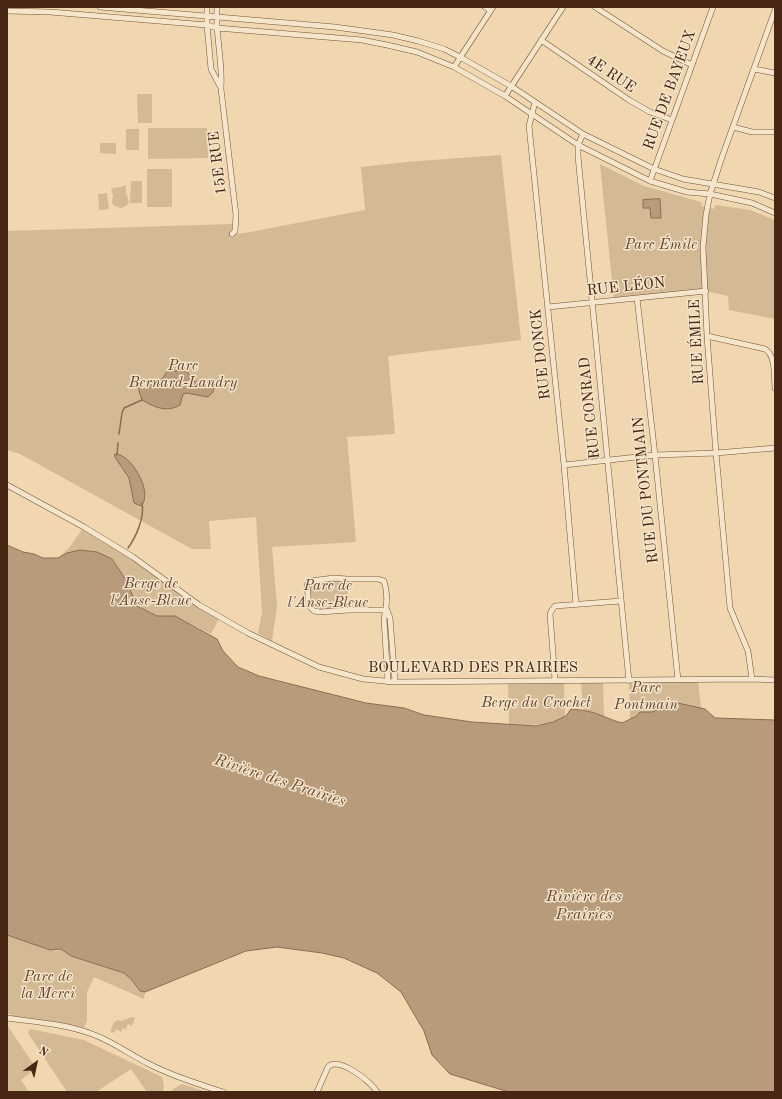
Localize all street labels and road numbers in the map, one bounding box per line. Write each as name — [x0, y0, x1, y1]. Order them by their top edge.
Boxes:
street label: RUE DE BAYEUX — [640, 28, 700, 152]
street label: 4E RUE — [583, 51, 639, 97]
street label: 15E RUE — [205, 130, 231, 196]
street label: RUE LÉON — [586, 274, 666, 300]
street label: RUE ÉMILE — [686, 299, 708, 385]
street label: RUE DONCK — [527, 308, 555, 400]
street label: RUE CONRAD — [576, 356, 604, 460]
street label: RUE DU PONTMAIN — [629, 416, 663, 564]
street label: BOULEVARD DES PRAIRIES — [368, 659, 578, 677]

